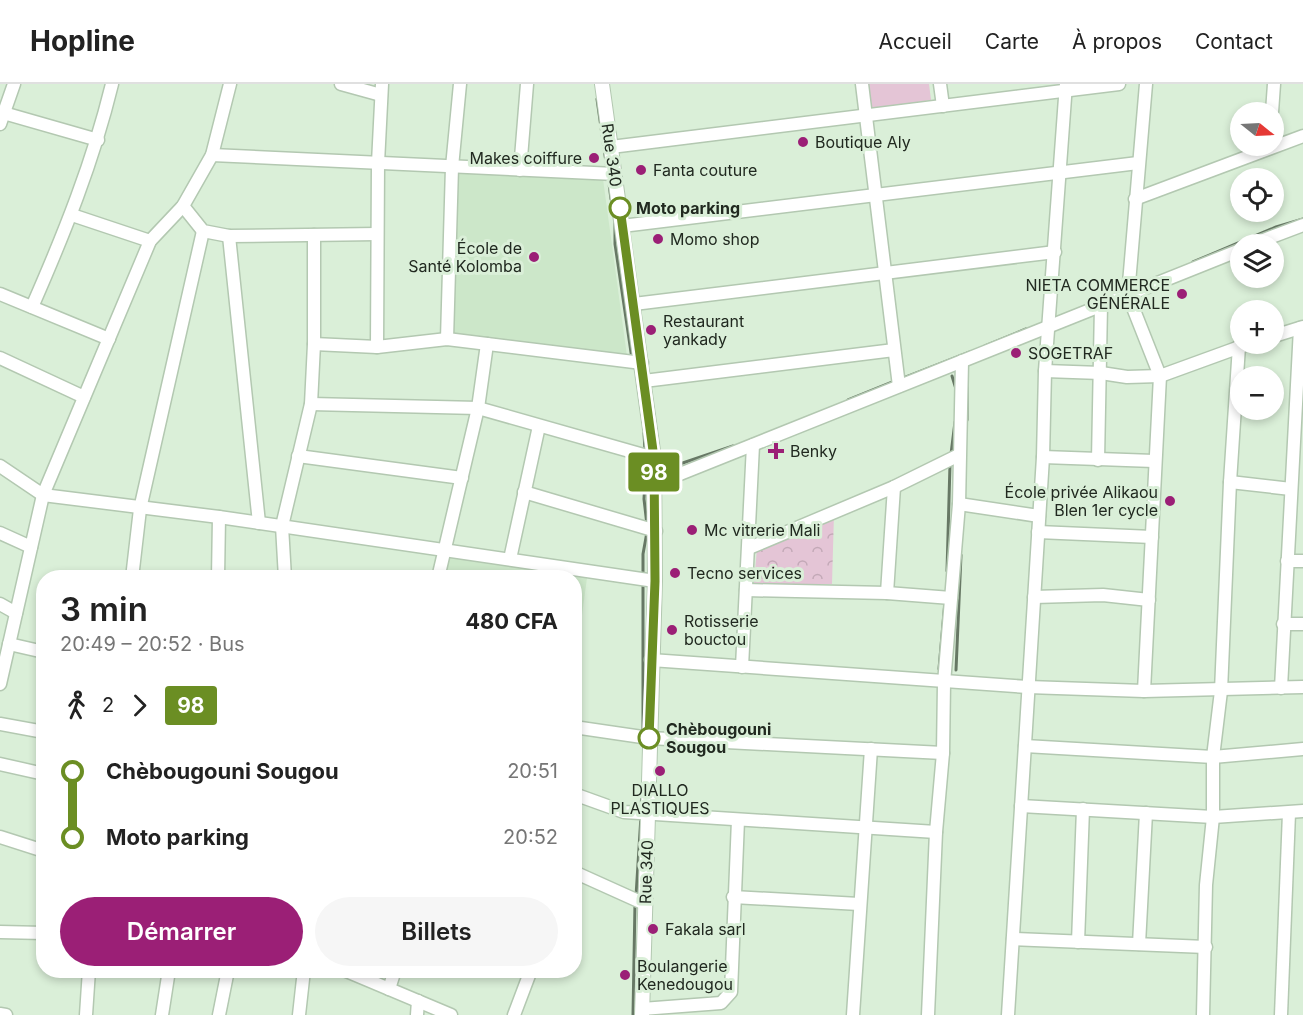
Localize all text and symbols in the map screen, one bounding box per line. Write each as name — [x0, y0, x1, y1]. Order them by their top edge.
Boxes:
text: Hopline — [30, 24, 135, 58]
text: Accueil — [878, 29, 952, 54]
text: Carte — [985, 29, 1039, 54]
text: À propos — [1072, 29, 1162, 54]
text: Contact — [1195, 29, 1273, 54]
north arrow — [1230, 102, 1284, 156]
map controls — [1230, 102, 1284, 420]
street label: Rue 340 — [598, 122, 626, 188]
place label: Boutique Aly — [815, 132, 911, 152]
marker: Boutique Aly — [796, 135, 810, 149]
place label: Makes coiffure — [469, 148, 582, 168]
marker: Makes coiffure — [587, 151, 601, 165]
place label: Fanta couture — [653, 160, 757, 180]
marker: Fanta couture — [634, 163, 648, 177]
button: locate — [1230, 168, 1284, 222]
marker: Moto parking — [609, 197, 631, 219]
place label: Moto parking — [636, 198, 740, 218]
place label: Momo shop — [670, 229, 759, 249]
marker: Momo shop — [651, 232, 665, 246]
button: layers — [1230, 234, 1284, 288]
place label: École de Santé Kolomba — [408, 238, 522, 276]
marker: École de Santé Kolomba — [527, 250, 541, 264]
place label: NIETA COMMERCE GÉNÉRALE — [1025, 275, 1170, 313]
marker: NIETA COMMERCE GÉNÉRALE — [1175, 287, 1189, 301]
button: + — [1230, 300, 1284, 354]
place label: Restaurant yankady — [663, 311, 744, 349]
marker: Restaurant yankady — [644, 323, 658, 337]
place label: SOGETRAF — [1028, 343, 1113, 363]
marker: SOGETRAF — [1009, 346, 1023, 360]
button: − — [1230, 366, 1284, 420]
place label: Benky — [790, 441, 837, 461]
marker: Benky — [767, 442, 785, 460]
line badge: 98 — [627, 452, 681, 492]
text: 98 — [640, 460, 668, 485]
place label: École privée Alikaou Blen 1er cycle — [1005, 482, 1158, 520]
marker: École privée Alikaou Blen 1er cycle — [1163, 494, 1177, 508]
place label: Mc vitrerie Mali — [704, 520, 820, 540]
marker: Mc vitrerie Mali — [685, 523, 699, 537]
place label: Tecno services — [687, 563, 802, 583]
marker: Tecno services — [668, 566, 682, 580]
text: 3 min — [60, 589, 148, 629]
text: 480 CFA — [465, 608, 558, 634]
place label: Rotisserie bouctou — [684, 611, 758, 649]
marker: Rotisserie bouctou — [665, 623, 679, 637]
text: 20:49 – 20:52 · Bus — [60, 632, 245, 656]
icon: walk — [60, 689, 93, 722]
icon: forward — [123, 689, 156, 722]
text: 2 — [102, 693, 114, 717]
text: 98 — [177, 693, 205, 718]
place label: Chèbougouni Sougou — [666, 719, 771, 757]
marker: Chèbougouni Sougou — [638, 727, 660, 749]
text: Chèbougouni Sougou — [106, 758, 339, 784]
text: 20:51 — [507, 759, 558, 783]
marker: DIALLO PLASTIQUES — [653, 764, 667, 778]
place label: DIALLO PLASTIQUES — [610, 780, 710, 818]
text: Moto parking — [106, 824, 249, 850]
text: 20:52 — [503, 825, 558, 849]
street label: Rue 340 — [635, 840, 657, 904]
button: Démarrer — [60, 897, 303, 966]
button: Billets — [315, 897, 558, 966]
place label: Fakala sarl — [665, 919, 746, 939]
marker: Fakala sarl — [646, 922, 660, 936]
place label: Boulangerie Kenedougou — [637, 956, 733, 994]
marker: Boulangerie Kenedougou — [618, 968, 632, 982]

